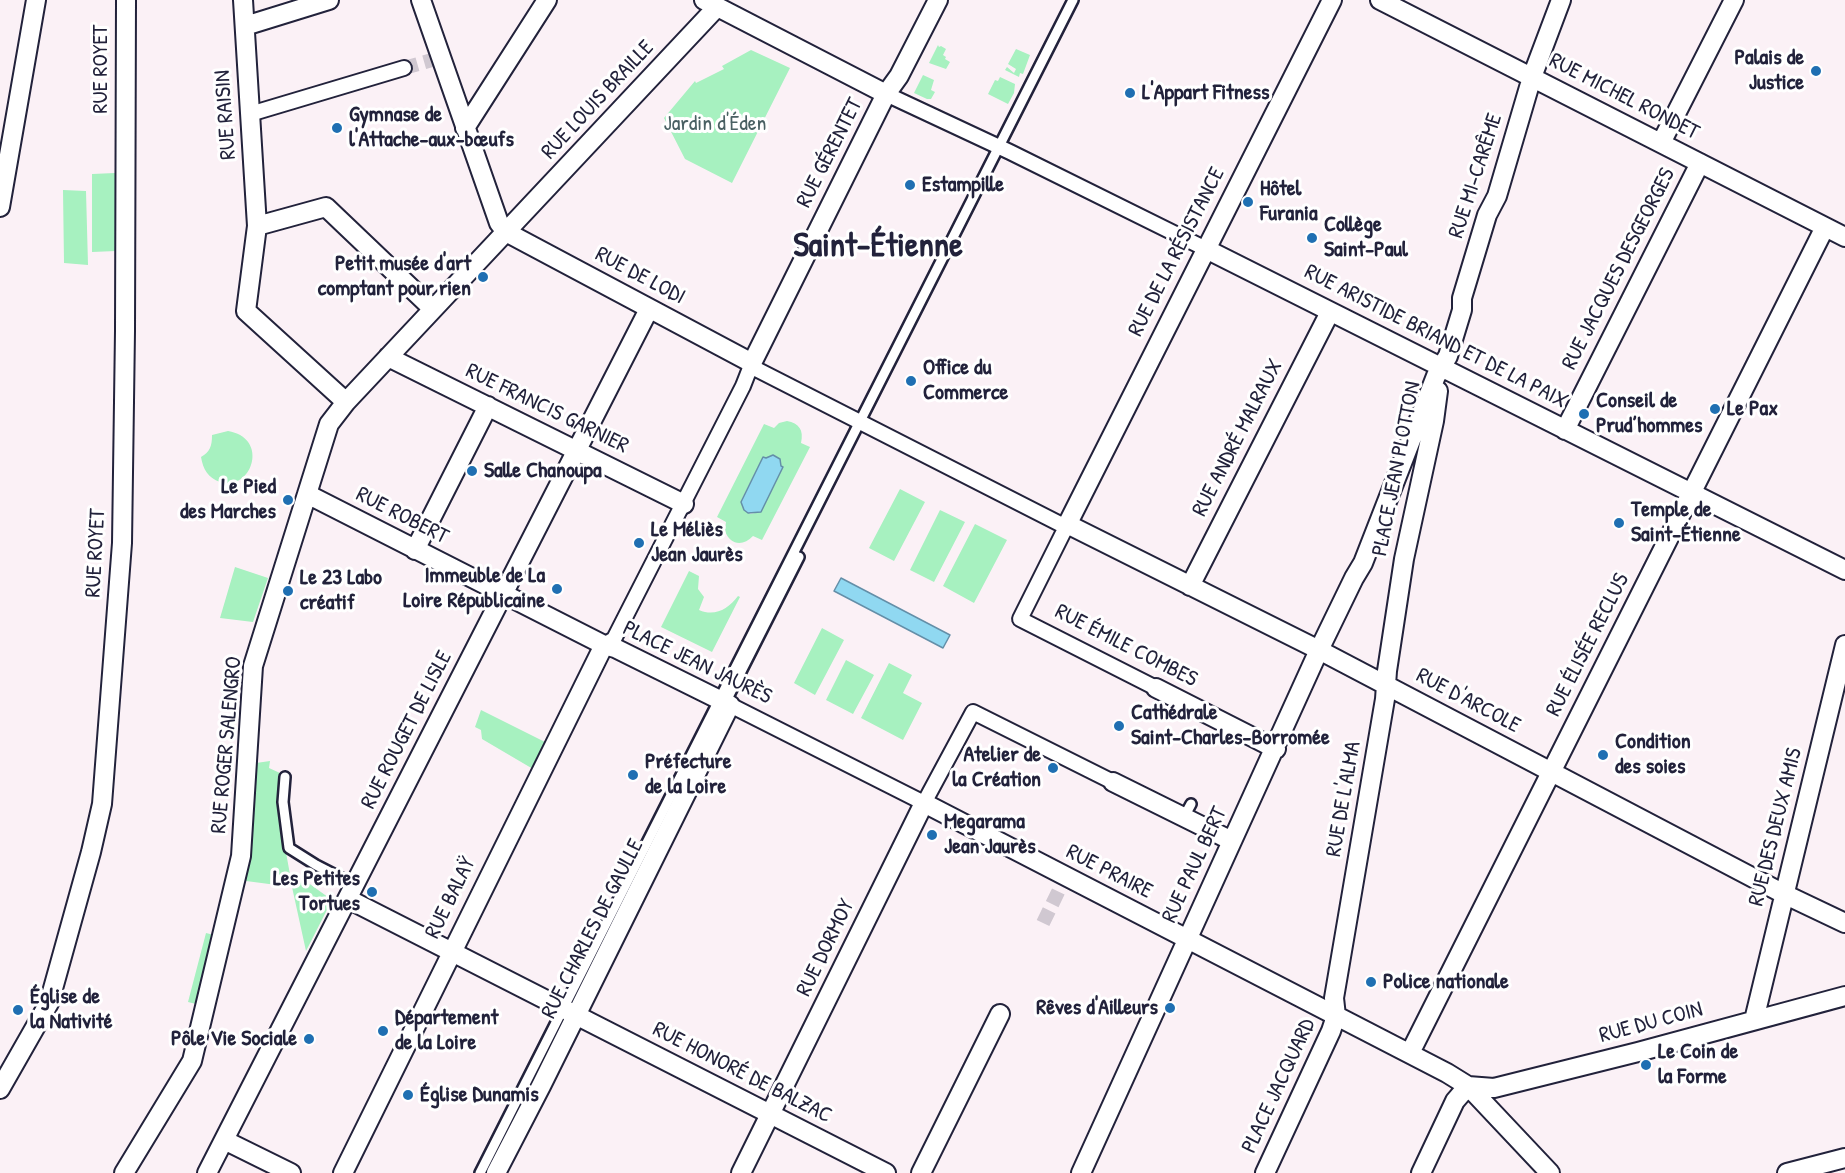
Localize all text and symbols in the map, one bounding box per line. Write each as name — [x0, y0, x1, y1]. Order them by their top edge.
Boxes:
street label: RUE ROYET — [88, 25, 114, 113]
street label: RUE LOUIS BRAILLE — [536, 35, 660, 165]
place label: Palais de Justice — [1735, 45, 1804, 96]
street label: RUE MICHEL RONDET — [1545, 48, 1703, 146]
marker: Palais de Justice — [1809, 64, 1823, 78]
street label: RUE RAISIN — [210, 69, 242, 161]
place label: L'Appart Fitness — [1142, 80, 1269, 106]
marker: L'Appart Fitness — [1123, 86, 1137, 100]
street label: RUE GÉRENTET — [791, 94, 869, 212]
place label: Gymnase de l'Attache-aux-bœufs — [349, 102, 514, 154]
street label: RUE MI-CARÊME — [1443, 110, 1509, 242]
park label: Jardin d'Éden — [664, 111, 766, 137]
marker: Gymnase de l'Attache-aux-bœufs — [330, 121, 344, 135]
street label: RUE DE LA RÉSISTANCE — [1123, 163, 1231, 341]
street label: RUE JACQUES DESGEORGES — [1557, 164, 1681, 374]
place label: Estampille — [922, 172, 1004, 198]
place label: Hôtel Furania — [1260, 176, 1318, 228]
marker: Estampille — [903, 178, 917, 192]
marker: Hôtel Furania — [1241, 195, 1255, 209]
place label: Collège Saint-Paul — [1324, 212, 1408, 264]
district label: Saint-Étienne — [793, 227, 963, 267]
marker: Collège Saint-Paul — [1305, 231, 1319, 245]
street label: RUE DE LODI — [590, 241, 690, 311]
place label: Petit musée d'art comptant pour rien — [318, 251, 471, 302]
street label: RUE ARISTIDE BRIAND ET DE LA PAIX — [1300, 259, 1572, 415]
marker: Petit musée d'art comptant pour rien — [476, 270, 490, 284]
place label: Office du Commerce — [923, 355, 1008, 406]
street label: RUE ANDRÉ MALRAUX — [1187, 355, 1289, 521]
street label: RUE FRANCIS GARNIER — [461, 358, 633, 460]
marker: Office du Commerce — [904, 374, 918, 388]
street label: PLACE JEAN PLOTTON — [1367, 379, 1427, 559]
place label: Conseil de Prud’hommes — [1596, 388, 1703, 440]
place label: Le Pax — [1727, 396, 1778, 422]
marker: Le Pax — [1708, 402, 1722, 416]
marker: Conseil de Prud’hommes — [1577, 407, 1591, 421]
place label: Salle Chanoupa — [484, 458, 602, 484]
marker: Salle Chanoupa — [465, 464, 479, 478]
place label: Le Pied des Marches — [180, 474, 276, 526]
street label: RUE ROBERT — [351, 481, 453, 551]
marker: Le Pied des Marches — [281, 493, 295, 507]
place label: Temple de Saint-Étienne — [1631, 497, 1741, 548]
street label: RUE ROYET — [80, 508, 112, 598]
marker: Temple de Saint-Étienne — [1612, 516, 1626, 530]
place label: Le Méliès Jean Jaurès — [651, 517, 743, 568]
marker: Le Méliès Jean Jaurès — [632, 536, 646, 550]
place label: Immeuble de La Loire Républicaine — [403, 563, 545, 614]
place label: Le 23 Labo créatif — [300, 565, 382, 616]
street label: RUE ÉLISÉE RECLUS — [1541, 569, 1635, 721]
marker: Immeuble de La Loire Républicaine — [550, 582, 564, 596]
marker: Le 23 Labo créatif — [281, 584, 295, 598]
street label: RUE ÉMILE COMBES — [1050, 599, 1202, 693]
street label: PLACE JEAN JAURÈS — [618, 616, 776, 710]
street label: RUE ROUGET DE LISLE — [356, 647, 458, 813]
street label: RUE ROGER SALENGRO — [206, 655, 248, 835]
street label: RUE D'ARCOLE — [1412, 663, 1524, 739]
place label: Cathédrale Saint-Charles-Borromée — [1131, 700, 1330, 752]
marker: Cathédrale Saint-Charles-Borromée — [1112, 719, 1126, 733]
place label: Condition des soies — [1615, 729, 1691, 780]
street label: RUE DE L'ALMA — [1321, 739, 1367, 859]
place label: Atelier de la Création — [952, 742, 1041, 794]
street label: RUE DES DEUX AMIS — [1744, 745, 1808, 909]
marker: Condition des soies — [1596, 748, 1610, 762]
place label: Préfecture de la Loire — [645, 749, 732, 800]
marker: Atelier de la Création — [1046, 761, 1060, 775]
marker: Préfecture de la Loire — [626, 768, 640, 782]
street label: RUE PAUL BERT — [1157, 803, 1233, 927]
place label: Megarama Jean Jaurès — [944, 809, 1036, 860]
marker: Megarama Jean Jaurès — [925, 828, 939, 842]
street label: RUE CHARLES DE GAULLE — [536, 835, 650, 1023]
street label: RUE PRAIRE — [1062, 839, 1156, 905]
street label: RUE BALAŸ — [420, 853, 482, 943]
place label: Les Petites Tortues — [273, 866, 360, 918]
marker: Les Petites Tortues — [365, 885, 379, 899]
street label: RUE DORMOY — [791, 895, 861, 1001]
place label: Police nationale — [1383, 969, 1509, 995]
marker: Police nationale — [1364, 975, 1378, 989]
place label: Église de la Nativité — [30, 984, 112, 1036]
place label: Rêves d'Ailleurs — [1036, 995, 1158, 1021]
street label: RUE DU COIN — [1597, 997, 1705, 1049]
marker: Rêves d'Ailleurs — [1163, 1001, 1177, 1015]
marker: Église de la Nativité — [11, 1003, 25, 1017]
place label: Département de la Loire — [395, 1005, 498, 1056]
street label: PLACE JACQUARD — [1236, 1015, 1322, 1157]
street label: RUE HONORÉ DE BALZAC — [648, 1016, 836, 1130]
marker: Département de la Loire — [376, 1024, 390, 1038]
place label: Pôle Vie Sociale — [171, 1026, 297, 1052]
marker: Pôle Vie Sociale — [302, 1032, 316, 1046]
place label: Le Coin de la Forme — [1658, 1039, 1738, 1090]
marker: Le Coin de la Forme — [1639, 1058, 1653, 1072]
place label: Église Dunamis — [420, 1082, 539, 1108]
marker: Église Dunamis — [401, 1088, 415, 1102]

